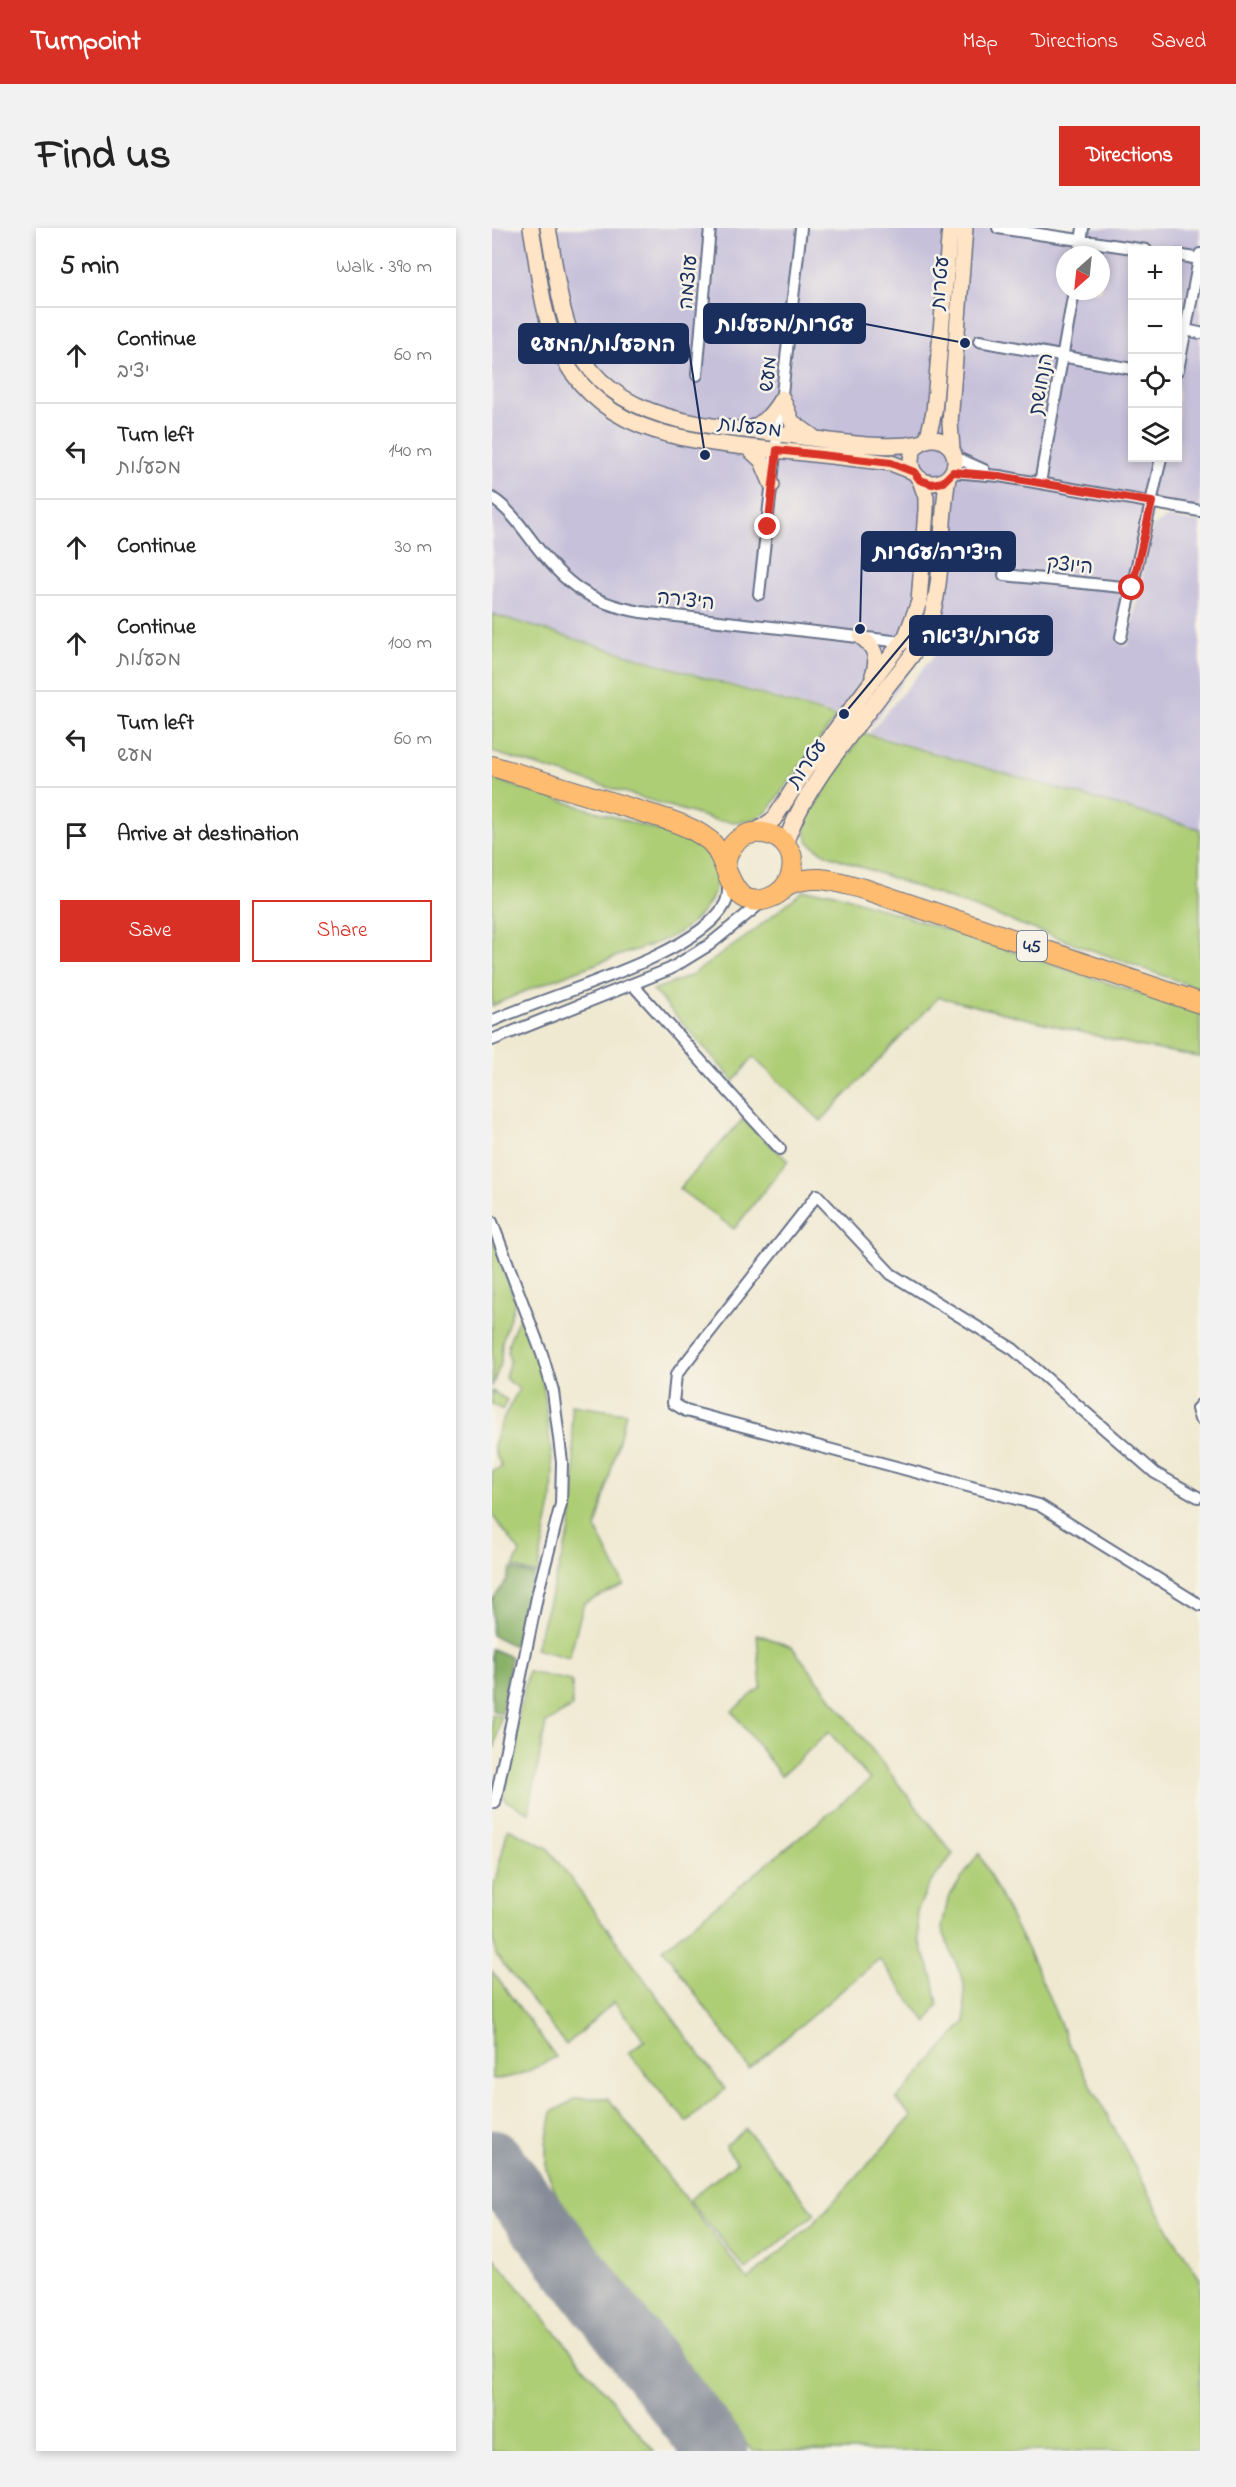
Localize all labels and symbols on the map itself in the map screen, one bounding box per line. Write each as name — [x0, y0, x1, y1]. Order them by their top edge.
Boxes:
north arrow — [1056, 246, 1110, 300]
street label: עוצמה — [673, 254, 706, 311]
street label: עטרות — [925, 255, 958, 312]
callout: עטרות/מפעלות — [704, 304, 865, 343]
text: עטרות/מפעלות — [714, 311, 854, 341]
callout: המפעלות/המעש — [519, 324, 688, 363]
text: המפעלות/המעש — [531, 331, 675, 361]
street label: הנחושת — [1023, 351, 1062, 418]
street label: מעש — [753, 355, 786, 394]
street label: מפעלות — [715, 411, 783, 446]
route end — [754, 513, 780, 539]
callout: היצירה/עטרות — [862, 532, 1015, 571]
text: היצירה/עטרות — [871, 539, 1003, 569]
street label: היוצק — [1045, 550, 1095, 583]
route start — [1118, 574, 1144, 600]
street label: היצירה — [655, 584, 716, 619]
callout: עטרות/יציאה — [910, 616, 1052, 655]
text: עטרות/יציאה — [922, 623, 1040, 653]
street label: עטרות — [780, 734, 835, 795]
road number: 45 — [1017, 931, 1047, 961]

